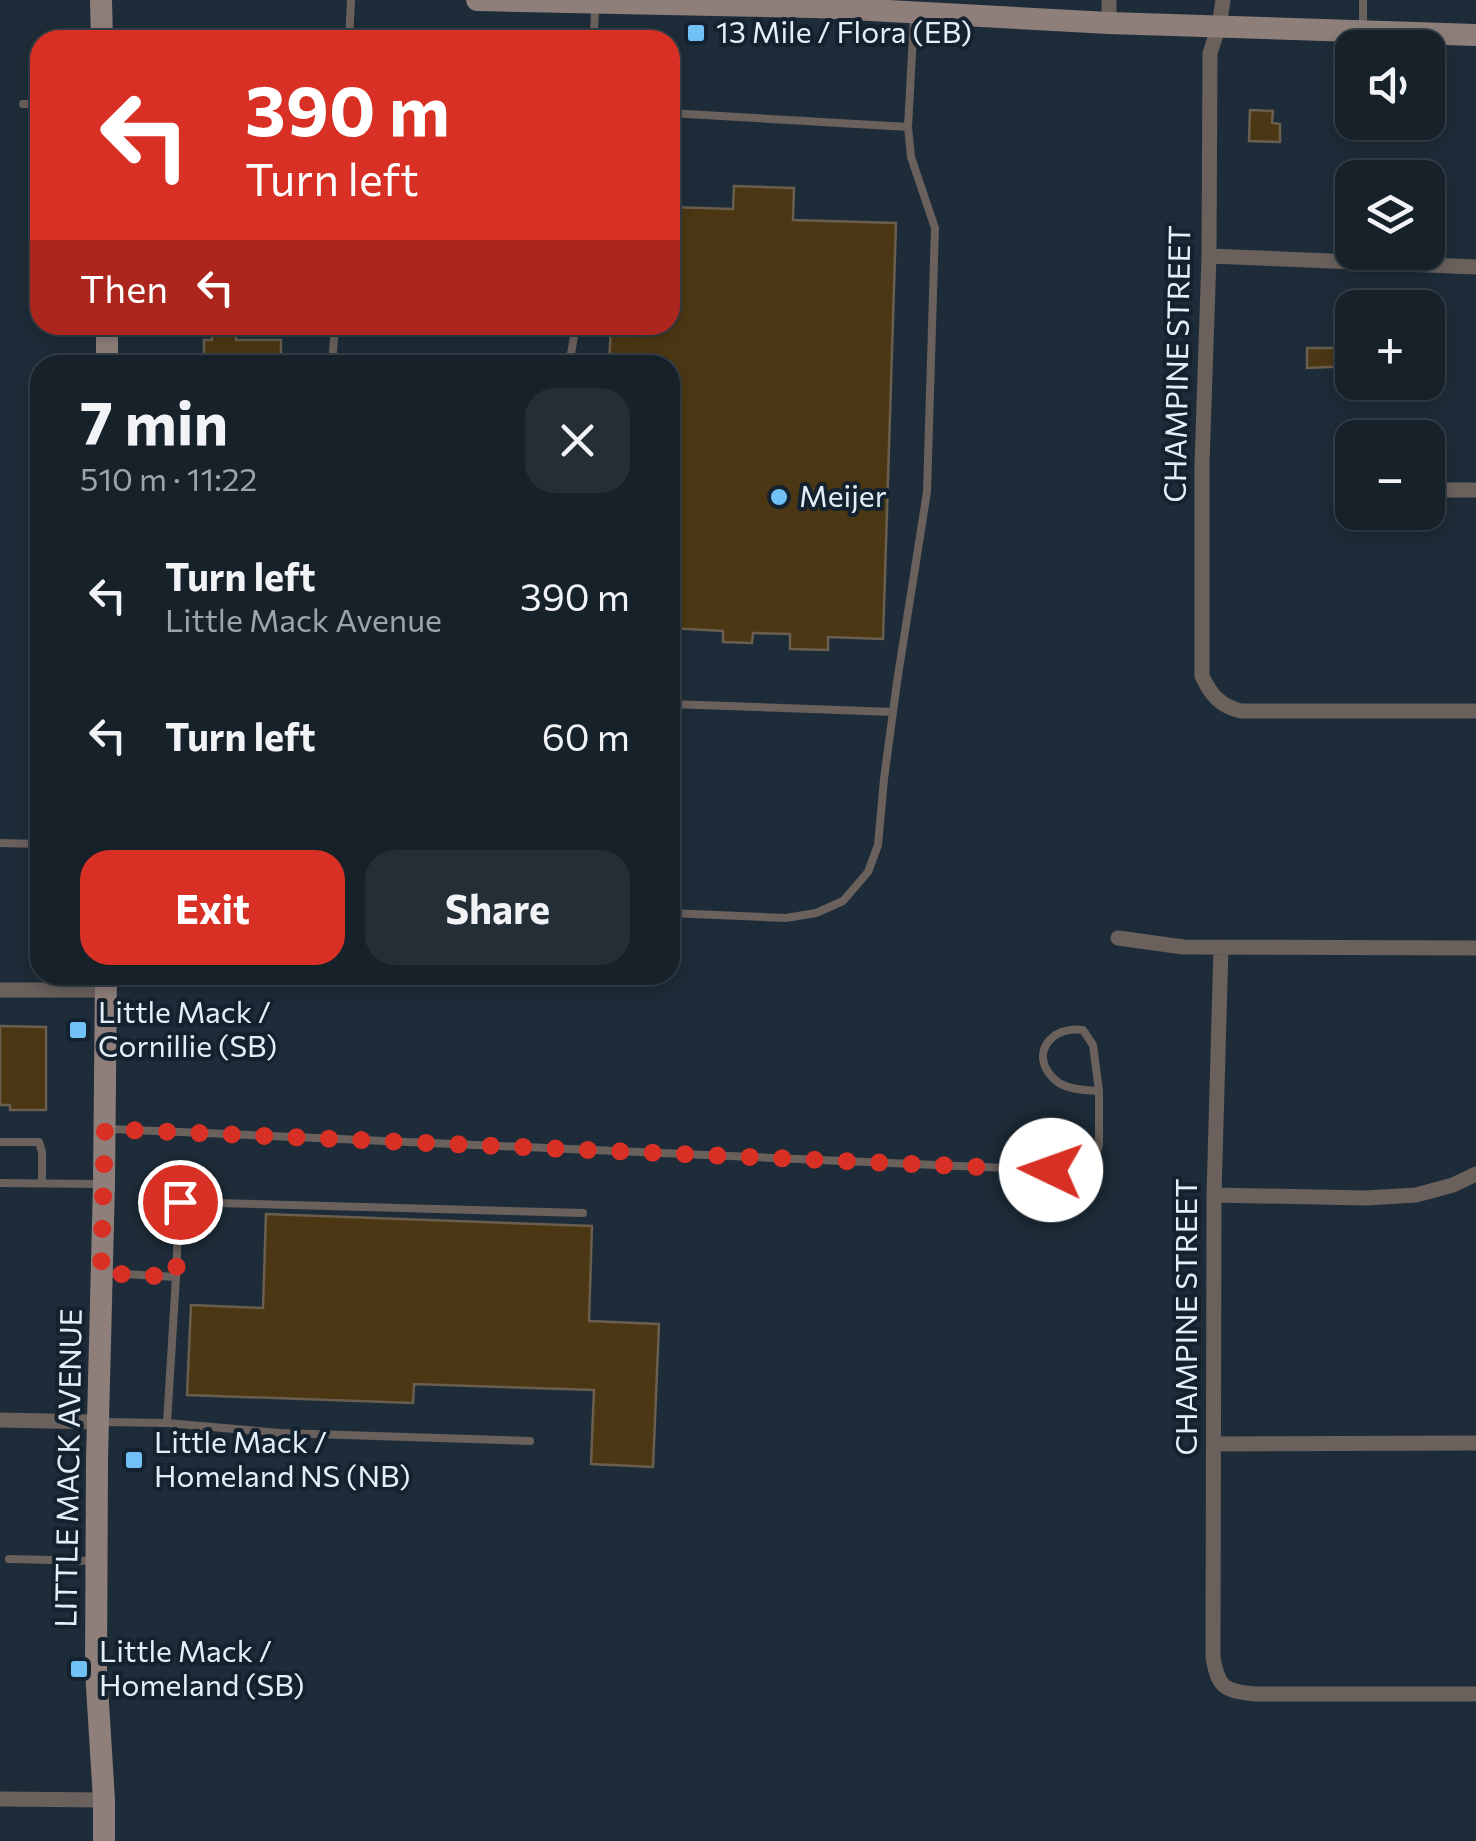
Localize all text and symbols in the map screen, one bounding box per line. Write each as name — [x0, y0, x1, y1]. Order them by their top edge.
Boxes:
place label: 13 Mile / Flora (EB) — [716, 12, 972, 49]
marker: 13 Mile / Flora (EB) — [685, 22, 707, 44]
map controls — [1335, 30, 1445, 530]
button: sound — [1335, 30, 1445, 140]
text: 390 m — [245, 65, 450, 150]
icon: left — [80, 70, 210, 200]
text: Turn left — [245, 150, 419, 205]
button: layers — [1335, 160, 1445, 270]
street label: CHAMPINE STREET — [1155, 225, 1196, 503]
icon: left — [188, 260, 243, 315]
text: Then — [80, 264, 168, 311]
button: + — [1335, 290, 1445, 400]
text: 7 min — [80, 384, 228, 457]
button: close — [525, 388, 630, 493]
button: − — [1335, 420, 1445, 530]
text: 510 m · 11:22 — [80, 458, 257, 498]
place label: Meijer — [799, 476, 887, 513]
marker: Meijer — [768, 486, 790, 508]
text: Turn left — [165, 552, 316, 599]
icon: left — [80, 568, 135, 623]
text: 390 m — [520, 572, 630, 619]
text: Little Mack Avenue — [165, 599, 442, 639]
icon: left — [80, 708, 135, 763]
text: Turn left — [165, 712, 316, 759]
text: 60 m — [542, 712, 630, 759]
button: Exit — [80, 850, 345, 965]
button: Share — [365, 850, 630, 965]
place label: Little Mack / Cornillie (SB) — [98, 992, 277, 1063]
marker: Little Mack / Cornillie (SB) — [67, 1019, 89, 1041]
position arrow — [999, 1118, 1103, 1222]
pin — [138, 1160, 223, 1245]
icon: arrive — [153, 1175, 208, 1230]
street label: CHAMPINE STREET — [1166, 1178, 1203, 1456]
street label: LITTLE MACK AVENUE — [45, 1308, 88, 1628]
place label: Little Mack / Homeland NS (NB) — [154, 1422, 410, 1493]
marker: Little Mack / Homeland NS (NB) — [123, 1449, 145, 1471]
place label: Little Mack / Homeland (SB) — [99, 1631, 305, 1702]
marker: Little Mack / Homeland (SB) — [68, 1658, 90, 1680]

